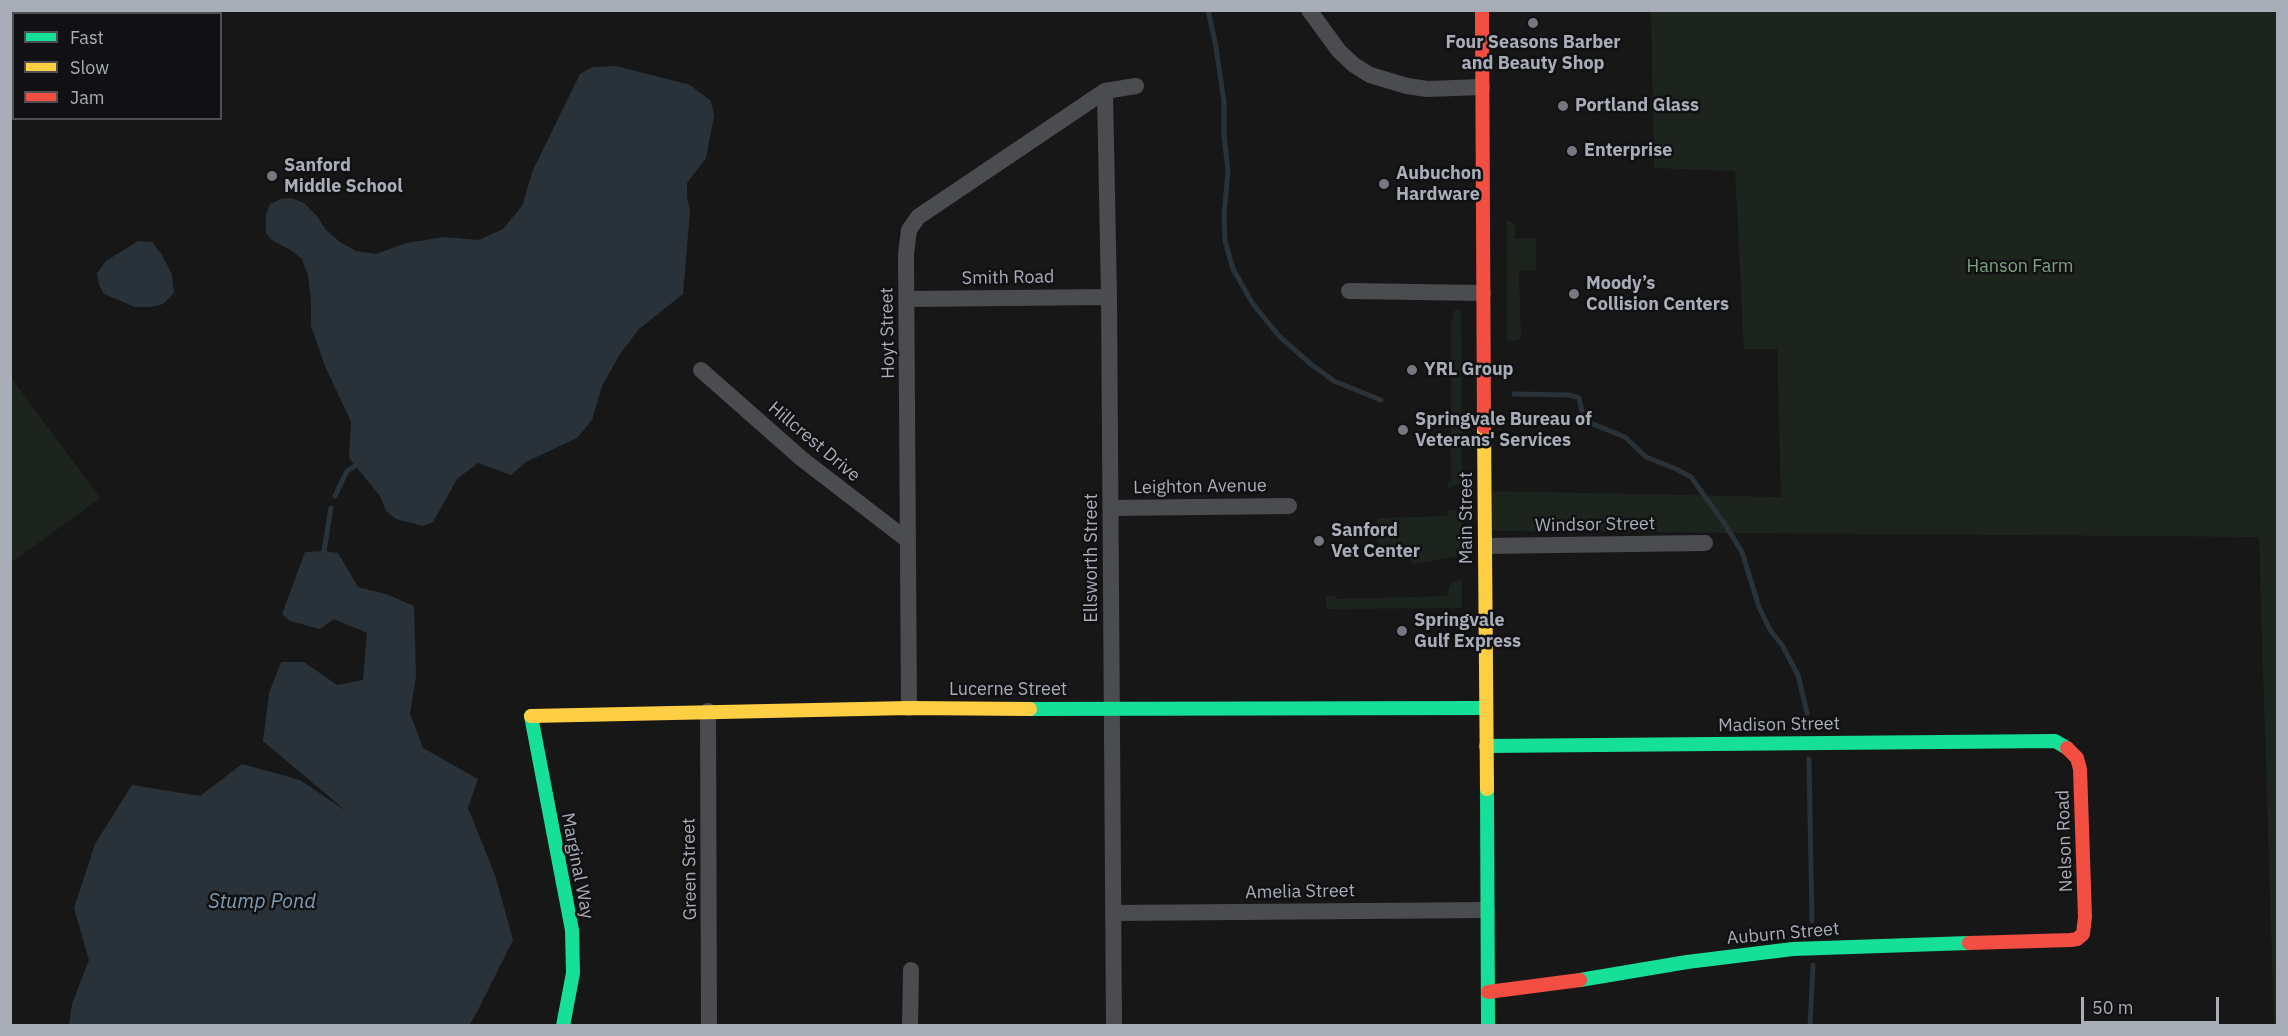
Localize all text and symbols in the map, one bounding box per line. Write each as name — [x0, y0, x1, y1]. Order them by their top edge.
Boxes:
legend — [12, 12, 222, 120]
marker: Four Seasons Barber and Beauty Shop — [1526, 16, 1540, 30]
text: Fast — [70, 26, 104, 49]
place label: Four Seasons Barber and Beauty Shop — [1445, 32, 1621, 74]
text: Slow — [70, 56, 109, 79]
text: Jam — [70, 86, 105, 109]
place label: Portland Glass — [1575, 95, 1699, 117]
marker: Portland Glass — [1556, 99, 1570, 113]
place label: Enterprise — [1584, 140, 1672, 162]
marker: Enterprise — [1565, 144, 1579, 158]
place label: Sanford Middle School — [284, 155, 403, 198]
place label: Aubuchon Hardware — [1396, 163, 1482, 206]
marker: Sanford Middle School — [265, 169, 279, 183]
marker: Aubuchon Hardware — [1377, 177, 1391, 191]
park label: Hanson Farm — [1966, 256, 2074, 278]
street label: Smith Road — [961, 266, 1055, 290]
place label: Moody’s Collision Centers — [1586, 273, 1729, 316]
street label: Hoyt Street — [876, 287, 900, 379]
marker: Moody’s Collision Centers — [1567, 287, 1581, 301]
place label: YRL Group — [1424, 359, 1514, 381]
marker: YRL Group — [1405, 363, 1419, 377]
street label: Hillcrest Drive — [764, 397, 864, 487]
place label: Springvale Bureau of Veterans' Services — [1415, 409, 1592, 452]
marker: Springvale Bureau of Veterans' Services — [1396, 423, 1410, 437]
street label: Main Street — [1456, 472, 1478, 564]
street label: Leighton Avenue — [1133, 475, 1267, 499]
street label: Ellsworth Street — [1081, 493, 1103, 623]
street label: Windsor Street — [1535, 513, 1655, 537]
place label: Sanford Vet Center — [1331, 520, 1420, 562]
marker: Sanford Vet Center — [1312, 534, 1326, 548]
place label: Springvale Gulf Express — [1414, 610, 1521, 652]
marker: Springvale Gulf Express — [1395, 624, 1409, 638]
street label: Lucerne Street — [949, 679, 1067, 701]
street label: Madison Street — [1718, 713, 1840, 737]
street label: Nelson Road — [2052, 790, 2078, 892]
street label: Marginal Way — [556, 811, 598, 921]
street label: Green Street — [678, 818, 702, 920]
street label: Amelia Street — [1245, 880, 1355, 904]
water label: Stump Pond — [208, 890, 316, 914]
street label: Auburn Street — [1726, 918, 1840, 950]
scale bar — [2084, 985, 2222, 1023]
text: 50 m — [2092, 996, 2134, 1019]

